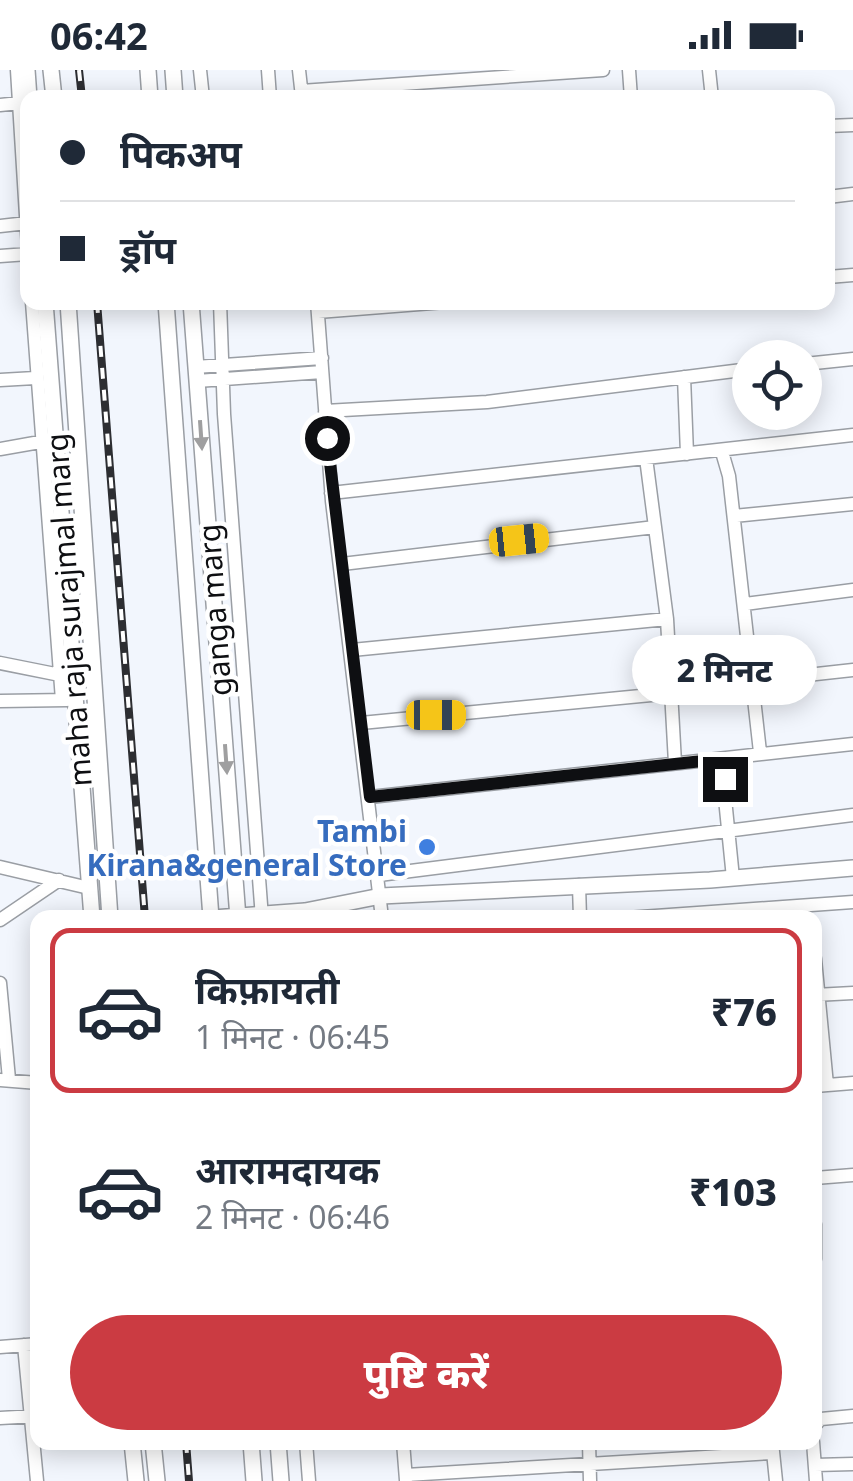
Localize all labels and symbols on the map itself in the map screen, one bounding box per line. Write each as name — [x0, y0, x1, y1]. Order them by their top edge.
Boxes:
route start — [305, 416, 350, 461]
one-way arrow — [193, 419, 209, 451]
street label: maha raja surajmal marg — [35, 432, 101, 788]
car — [488, 522, 550, 558]
street label: ganga marg — [188, 523, 240, 697]
callout: 2 मिनट — [632, 634, 818, 704]
car — [406, 700, 466, 730]
one-way arrow — [218, 743, 234, 775]
route end — [703, 757, 748, 802]
place label: Tambi Kirana&general Store — [87, 810, 407, 885]
marker: Tambi Kirana&general Store — [416, 836, 438, 858]

